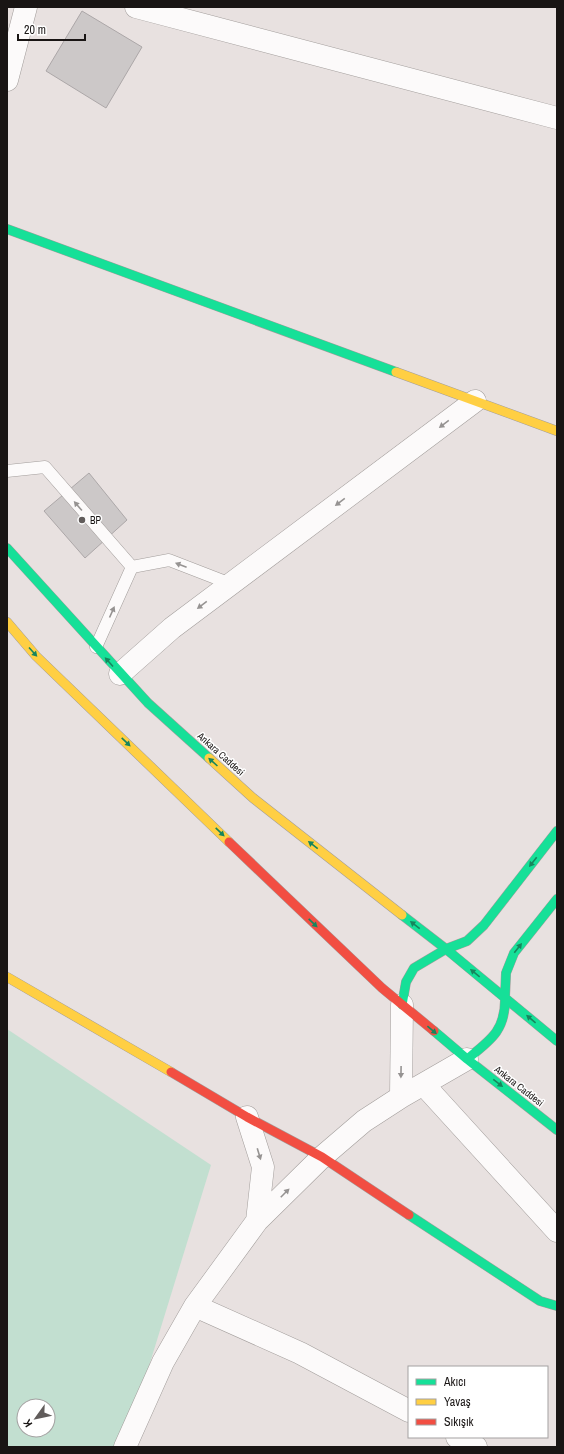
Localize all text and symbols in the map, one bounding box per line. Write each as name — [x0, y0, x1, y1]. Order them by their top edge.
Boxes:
scale bar — [18, 16, 85, 42]
text: 20 m — [24, 22, 46, 38]
one-way arrow — [438, 420, 449, 429]
one-way arrow — [334, 498, 345, 506]
one-way arrow — [74, 500, 83, 511]
place label: BP — [90, 514, 101, 527]
marker: BP — [77, 515, 87, 525]
one-way arrow — [175, 561, 187, 567]
one-way arrow — [196, 601, 207, 609]
one-way arrow — [109, 606, 115, 617]
one-way arrow — [28, 647, 37, 657]
one-way arrow — [105, 657, 114, 667]
street label: Ankara Caddesi — [194, 729, 247, 779]
one-way arrow — [121, 738, 131, 747]
one-way arrow — [208, 757, 218, 767]
one-way arrow — [215, 828, 225, 837]
one-way arrow — [307, 841, 318, 849]
one-way arrow — [529, 856, 537, 867]
one-way arrow — [308, 918, 318, 927]
one-way arrow — [410, 921, 421, 929]
one-way arrow — [514, 942, 523, 953]
one-way arrow — [470, 968, 481, 977]
one-way arrow — [526, 1015, 537, 1024]
one-way arrow — [426, 1025, 437, 1034]
street label: Ankara Caddesi — [491, 1062, 546, 1109]
one-way arrow — [398, 1066, 404, 1079]
one-way arrow — [492, 1079, 503, 1088]
one-way arrow — [256, 1148, 262, 1160]
one-way arrow — [280, 1189, 290, 1198]
legend — [408, 1366, 548, 1438]
text: Akıcı — [443, 1374, 466, 1390]
text: Yavaş — [444, 1394, 471, 1410]
north arrow — [16, 1398, 56, 1438]
text: Sıkışık — [444, 1414, 474, 1430]
text: K — [20, 1416, 35, 1430]

